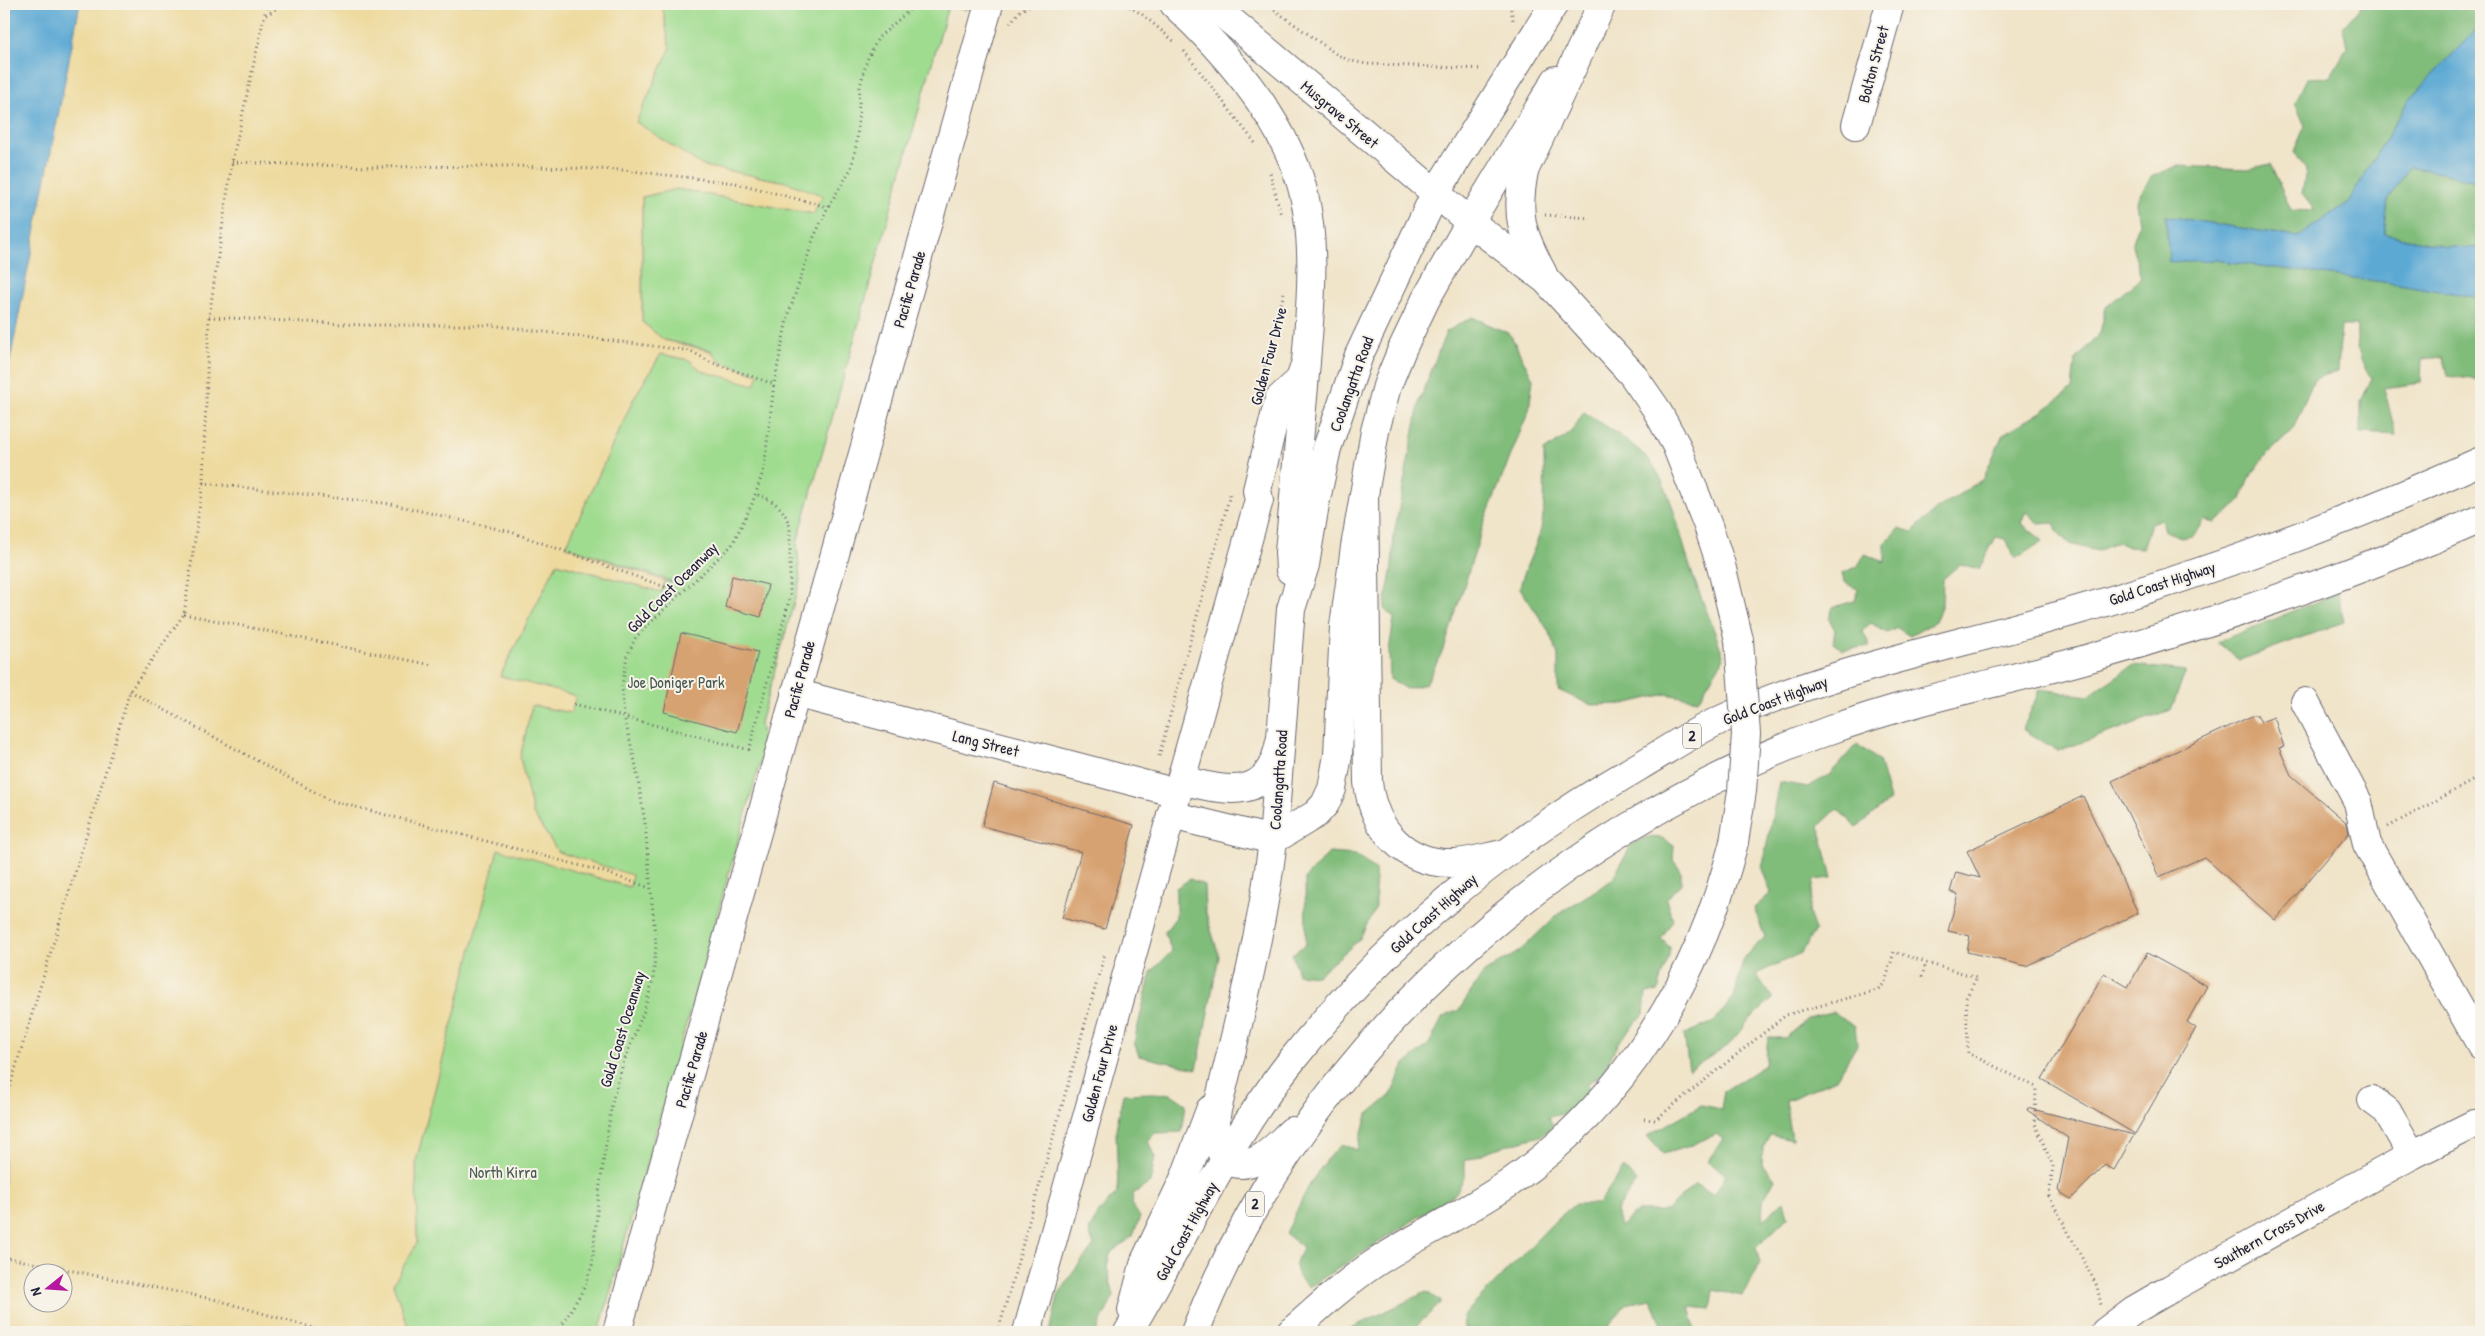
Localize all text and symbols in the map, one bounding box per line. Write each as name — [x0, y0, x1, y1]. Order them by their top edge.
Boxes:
street label: Bolton Street — [1852, 23, 1894, 105]
street label: Musgrave Street — [1296, 75, 1384, 153]
street label: Pacific Parade — [888, 247, 931, 330]
street label: Golden Four Drive — [1244, 304, 1292, 407]
street label: Coolangatta Road — [1324, 333, 1378, 435]
street label: Gold Coast Oceanway — [622, 536, 723, 637]
street label: Gold Coast Highway — [2106, 555, 2218, 611]
street label: Pacific Parade — [778, 637, 820, 720]
street label: Gold Coast Highway — [1719, 670, 1831, 730]
park label: Joe Doniger Park — [627, 671, 725, 693]
street label: Lang Street — [951, 724, 1022, 762]
road number: 2 — [1683, 724, 1701, 748]
street label: Coolangatta Road — [1264, 729, 1292, 831]
street label: Gold Coast Highway — [1385, 868, 1482, 958]
street label: Gold Coast Oceanway — [594, 968, 650, 1090]
street label: Golden Four Drive — [1075, 1021, 1123, 1124]
street label: Pacific Parade — [670, 1027, 713, 1110]
park label: North Kirra — [469, 1161, 537, 1183]
street label: Gold Coast Highway — [1150, 1177, 1223, 1285]
road number: 2 — [1246, 1192, 1264, 1216]
street label: Southern Cross Drive — [2210, 1194, 2329, 1274]
north arrow — [22, 1264, 72, 1314]
text: N — [25, 1285, 45, 1298]

